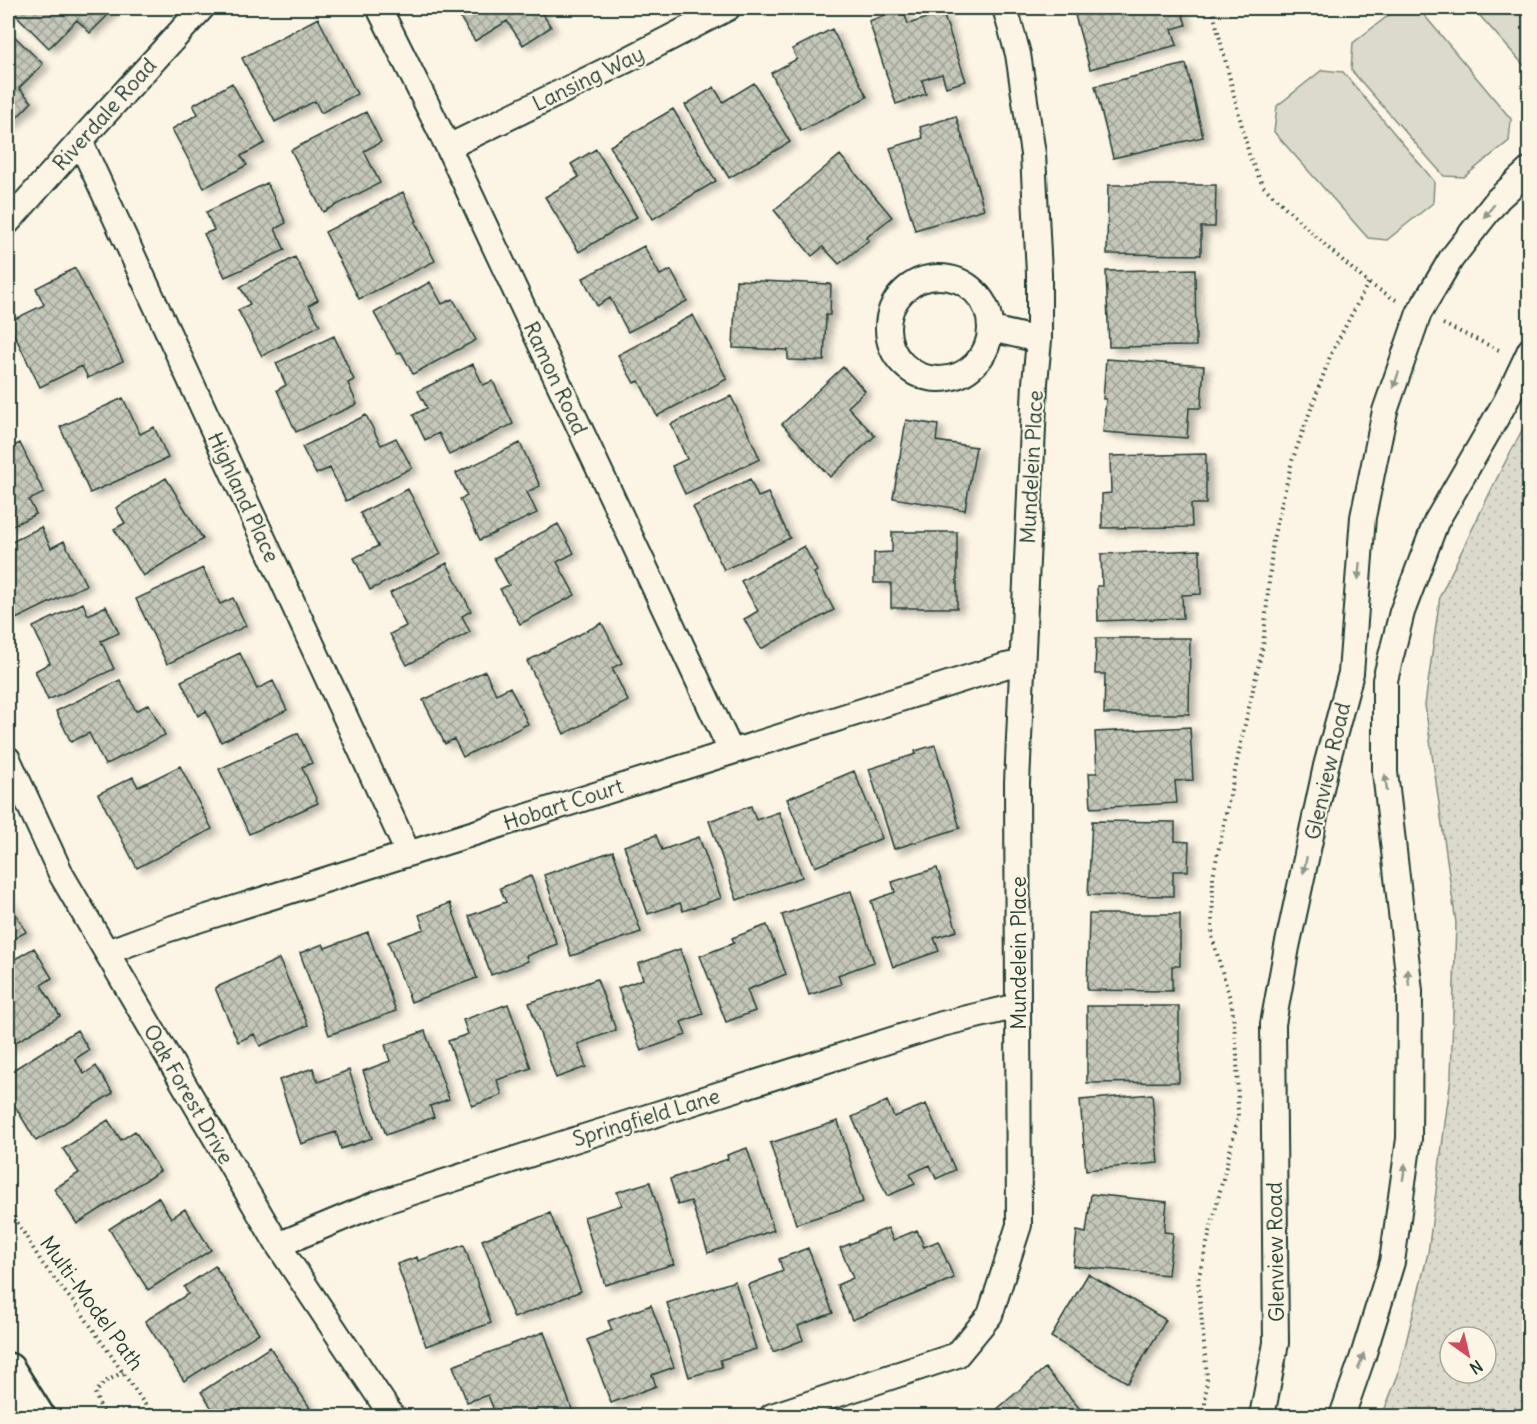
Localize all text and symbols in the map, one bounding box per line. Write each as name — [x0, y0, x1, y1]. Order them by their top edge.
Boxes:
street label: Lansing Way — [528, 39, 648, 117]
street label: Riverdale Road — [46, 52, 162, 176]
one-way arrow — [1482, 203, 1495, 219]
street label: Ramon Road — [518, 317, 594, 439]
one-way arrow — [1390, 371, 1400, 389]
street label: Mundelein Place — [1013, 390, 1049, 544]
street label: Highland Place — [202, 428, 286, 566]
one-way arrow — [1354, 562, 1364, 581]
street label: Glenview Road — [1298, 700, 1356, 842]
street label: Hobart Court — [500, 772, 626, 836]
one-way arrow — [1381, 774, 1391, 793]
one-way arrow — [1300, 856, 1309, 875]
street label: Mundelein Place — [1005, 876, 1032, 1030]
one-way arrow — [1403, 968, 1413, 987]
street label: Oak Forest Drive — [138, 1019, 240, 1169]
street label: Springfield Lane — [569, 1082, 723, 1152]
one-way arrow — [1400, 1162, 1409, 1181]
street label: Glenview Road — [1260, 1182, 1290, 1322]
street label: Multi-Model Path — [34, 1230, 150, 1376]
north arrow — [1438, 1325, 1498, 1385]
one-way arrow — [1357, 1352, 1366, 1370]
text: N — [1466, 1356, 1487, 1379]

